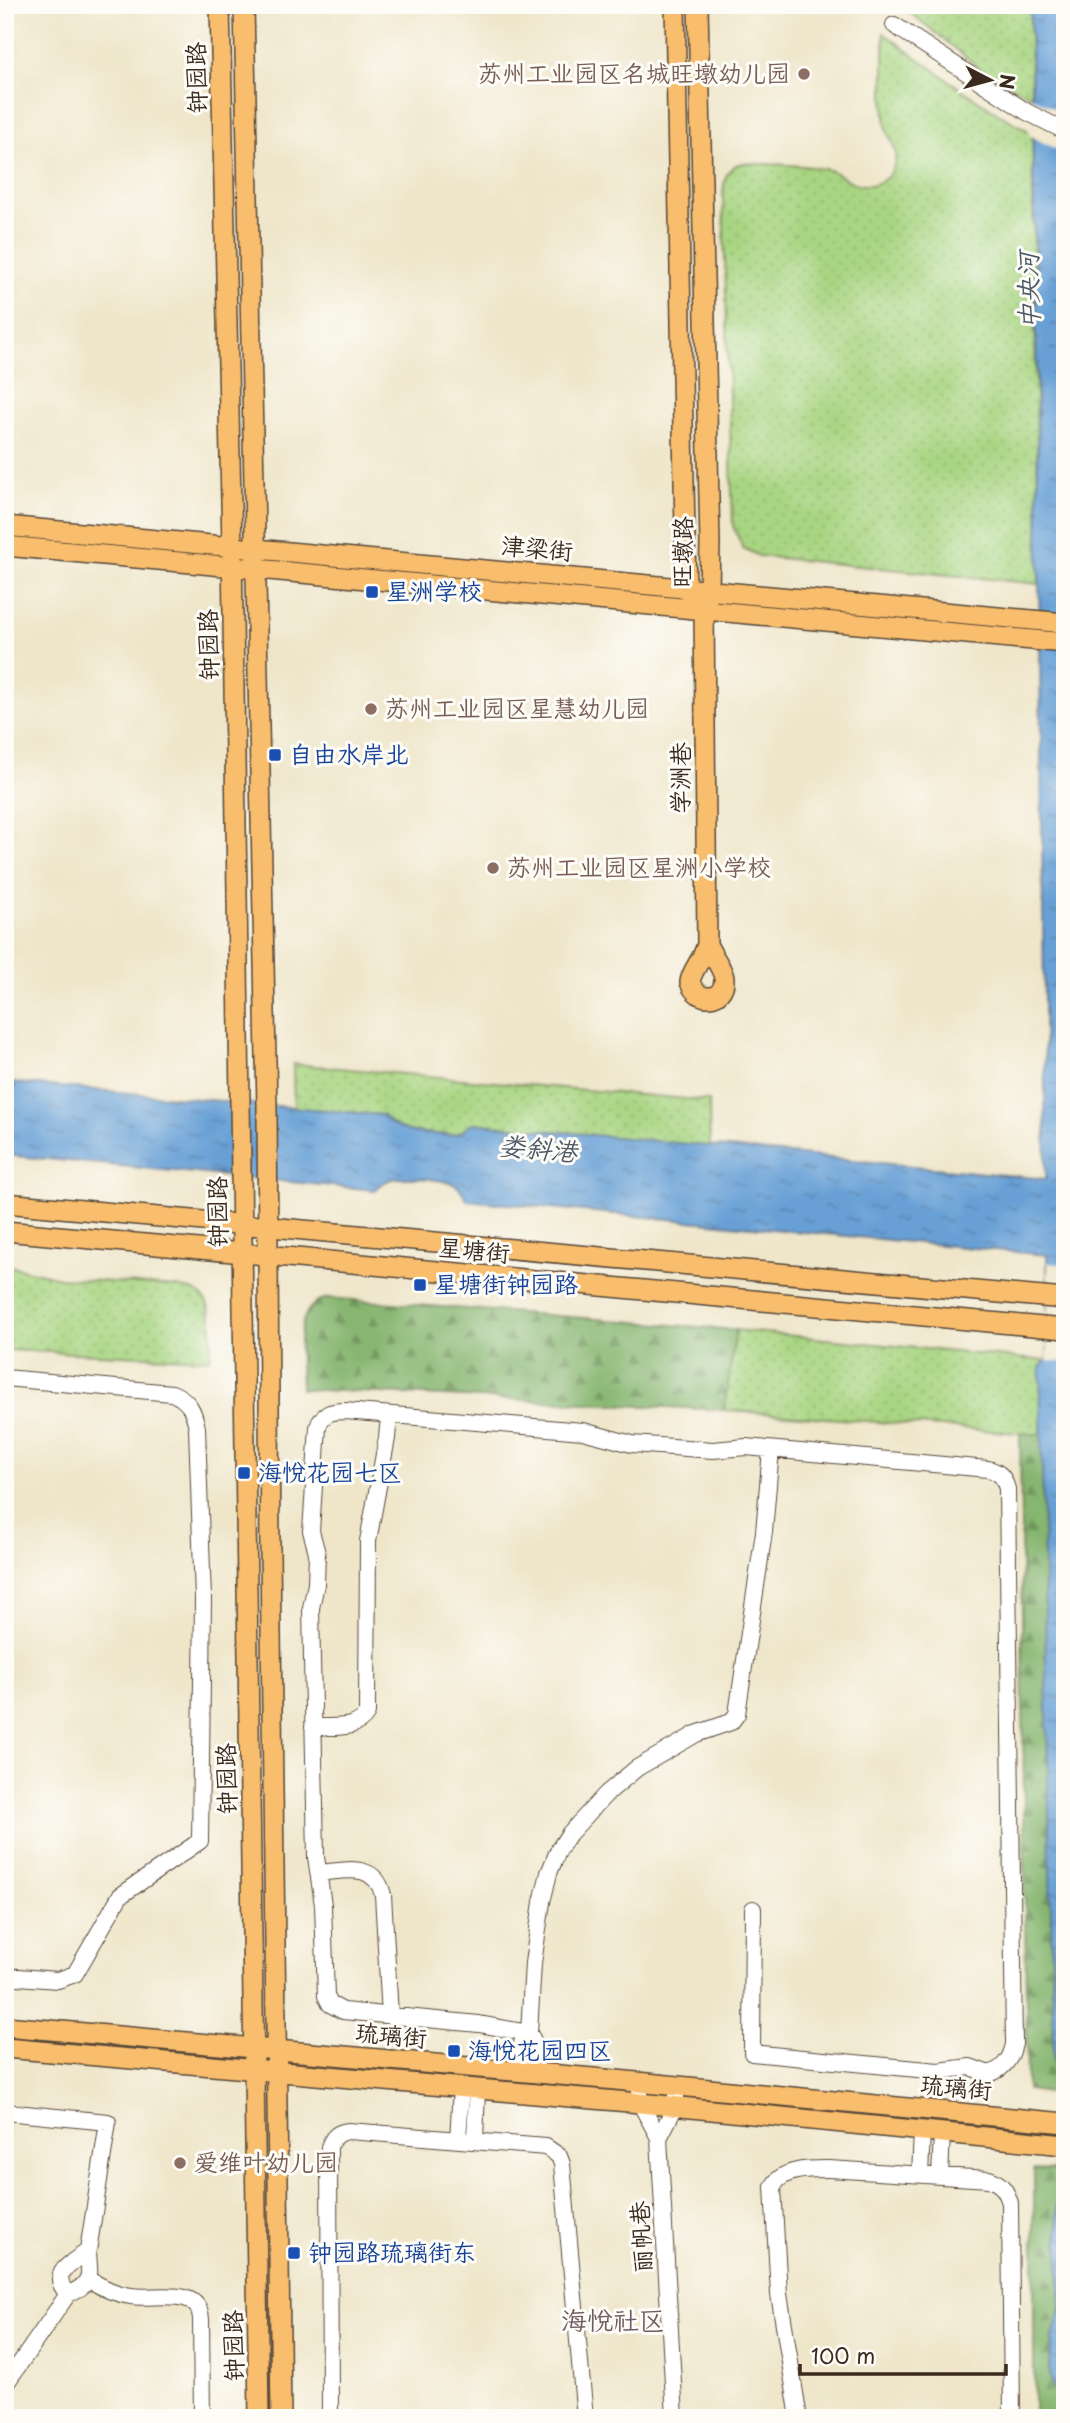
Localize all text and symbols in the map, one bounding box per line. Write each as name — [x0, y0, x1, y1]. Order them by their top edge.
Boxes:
street label: 钟园路 — [176, 42, 214, 114]
north arrow — [954, 46, 1024, 116]
place label: 苏州工业园区名城旺墩幼儿园 — [478, 54, 790, 90]
marker: 苏州工业园区名城旺墩幼儿园 — [796, 66, 812, 82]
text: N — [993, 73, 1023, 91]
water label: 中央河 — [1007, 248, 1048, 330]
street label: 旺墩路 — [662, 516, 700, 588]
street label: 津梁街 — [500, 526, 575, 568]
place label: 星洲学校 — [386, 572, 482, 608]
marker: 星洲学校 — [364, 584, 380, 600]
street label: 钟园路 — [188, 609, 226, 681]
place label: 苏州工业园区星慧幼儿园 — [385, 689, 649, 725]
marker: 苏州工业园区星慧幼儿园 — [363, 701, 379, 717]
place label: 自由水岸北 — [289, 735, 409, 771]
street label: 学洲巷 — [661, 742, 697, 814]
marker: 自由水岸北 — [267, 747, 283, 763]
place label: 苏州工业园区星洲小学校 — [507, 848, 771, 884]
marker: 苏州工业园区星洲小学校 — [485, 860, 501, 876]
water label: 娄斜港 — [498, 1125, 582, 1171]
street label: 钟园路 — [198, 1176, 234, 1248]
street label: 星塘街 — [437, 1228, 512, 1270]
place label: 星塘街钟园路 — [434, 1265, 578, 1301]
marker: 星塘街钟园路 — [412, 1277, 428, 1293]
place label: 海悦花园七区 — [258, 1453, 402, 1489]
marker: 海悦花园七区 — [236, 1465, 252, 1481]
street label: 钟园路 — [206, 1743, 244, 1815]
street label: 琉璃街 — [354, 2013, 429, 2055]
place label: 海悦花园四区 — [468, 2031, 612, 2067]
marker: 海悦花园四区 — [446, 2043, 462, 2059]
street label: 琉璃街 — [919, 2065, 994, 2107]
place label: 爱维叶幼儿园 — [194, 2143, 338, 2179]
marker: 爱维叶幼儿园 — [172, 2155, 188, 2171]
street label: 丽帆巷 — [620, 2200, 660, 2274]
place label: 钟园路琉璃街东 — [308, 2233, 476, 2269]
marker: 钟园路琉璃街东 — [286, 2245, 302, 2261]
district label: 海悦社区 — [561, 2300, 665, 2339]
street label: 钟园路 — [213, 2310, 251, 2382]
scale bar — [800, 2332, 1007, 2376]
text: 100 m — [811, 2339, 875, 2371]

